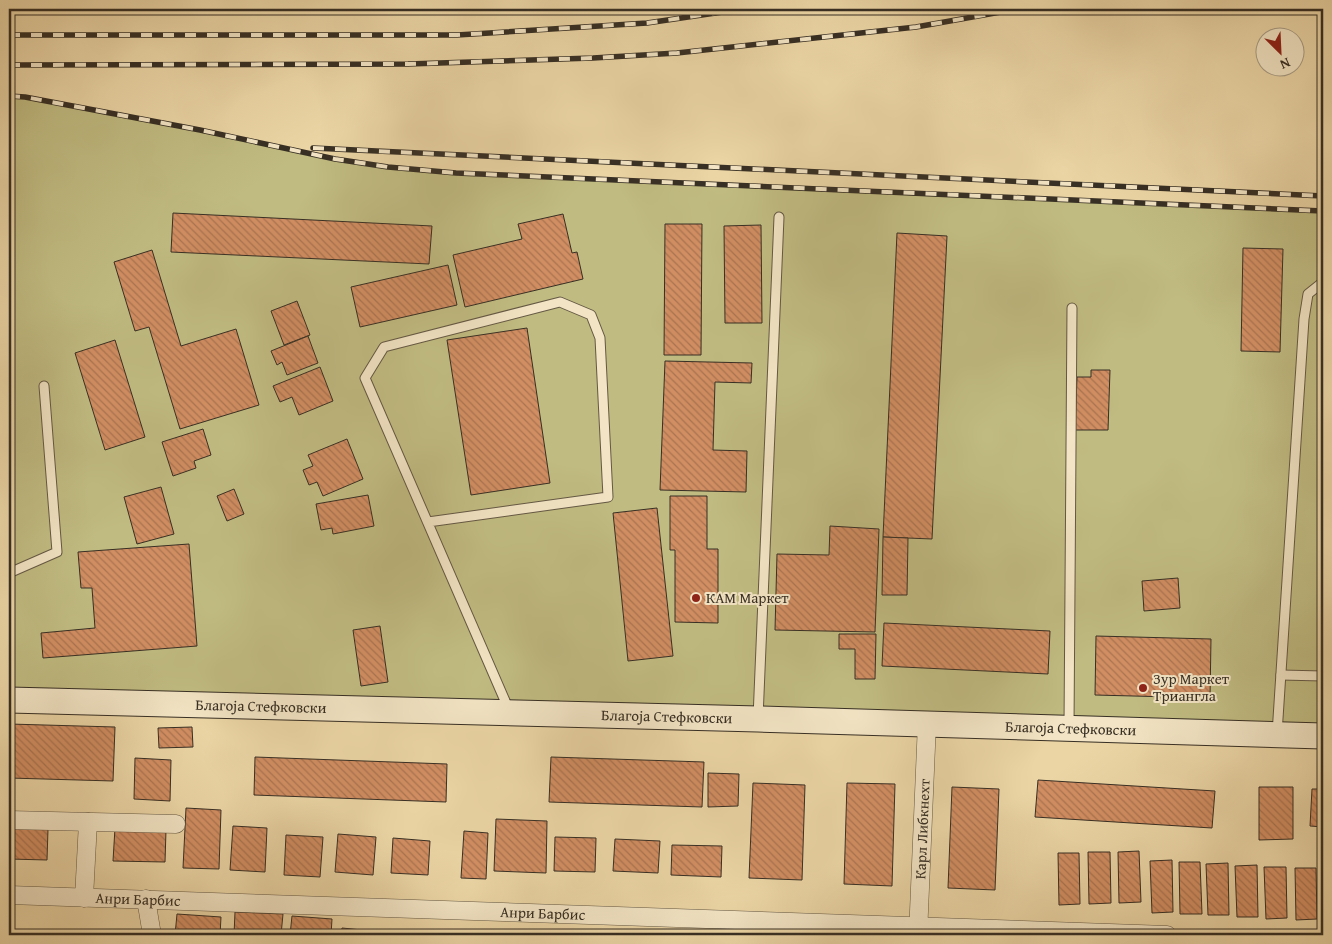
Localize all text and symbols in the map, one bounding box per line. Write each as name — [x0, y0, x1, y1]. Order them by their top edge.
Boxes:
north arrow — [1254, 28, 1304, 78]
text: N — [1276, 53, 1294, 75]
place label: КАМ Маркет — [706, 587, 789, 608]
marker: КАМ Маркет — [690, 592, 702, 604]
place label: Зур Маркет Триангла — [1153, 668, 1230, 706]
marker: Зур Маркет Триангла — [1137, 682, 1149, 694]
street label: Благоја Стефковски — [195, 694, 327, 718]
street label: Благоја Стефковски — [601, 704, 733, 728]
street label: Благоја Стефковски — [1005, 715, 1137, 740]
street label: Карл Либкнехт — [909, 778, 935, 880]
street label: Анри Барбис — [95, 887, 181, 911]
street label: Анри Барбис — [500, 901, 586, 925]

